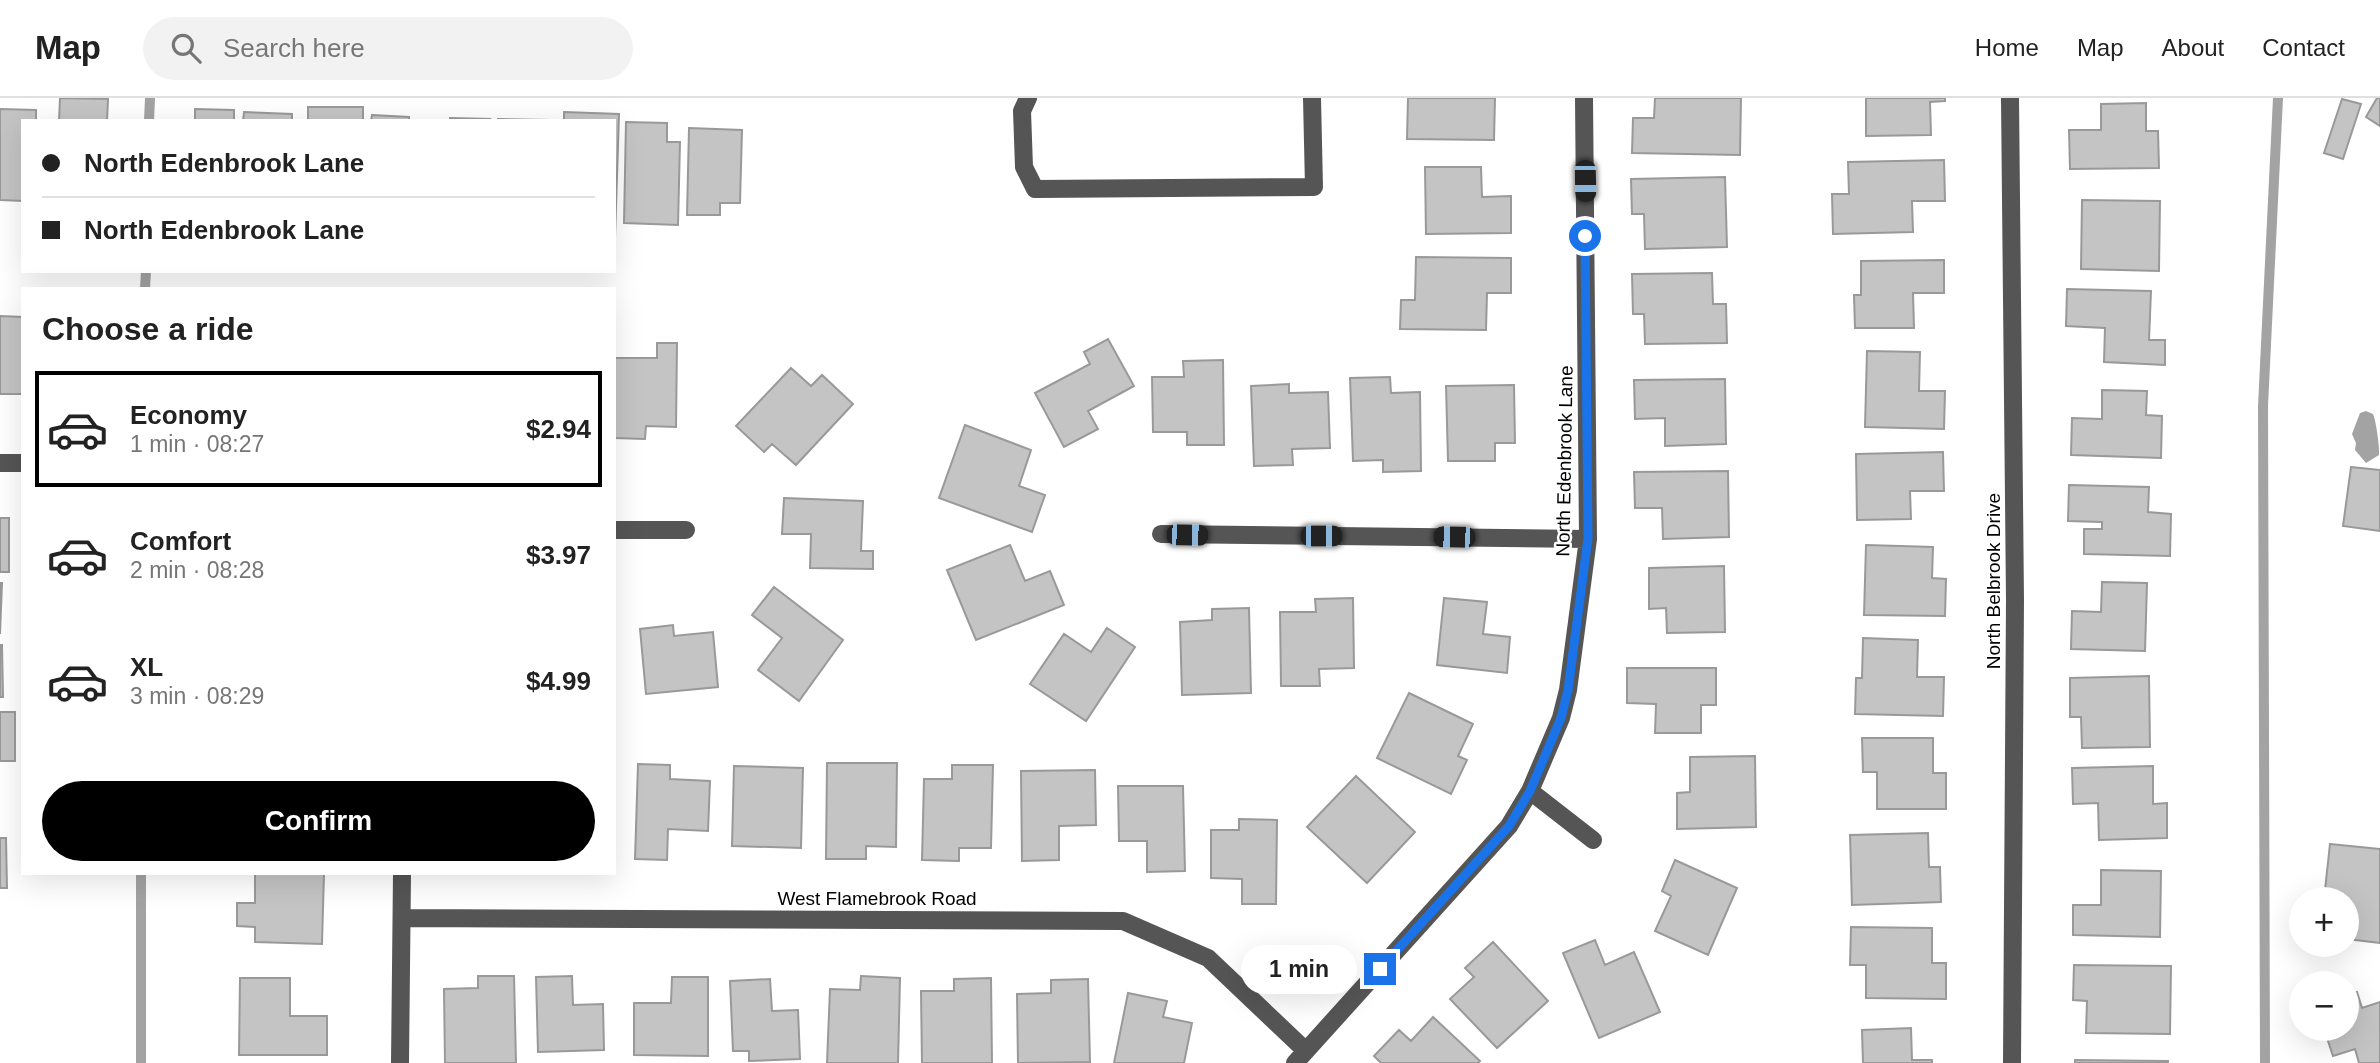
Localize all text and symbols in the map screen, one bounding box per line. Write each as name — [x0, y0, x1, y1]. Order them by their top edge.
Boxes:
search box — [143, 17, 633, 80]
text: Map — [35, 29, 101, 66]
icon: search — [167, 29, 205, 67]
text: Search here — [223, 33, 365, 63]
text: Home — [1975, 34, 2039, 61]
text: Map — [2077, 34, 2124, 61]
text: About — [2162, 34, 2224, 61]
text: Contact — [2262, 34, 2345, 61]
text: North Edenbrook Lane — [84, 148, 364, 178]
car — [1575, 160, 1596, 202]
text: North Edenbrook Lane — [84, 215, 364, 245]
route start — [1569, 220, 1601, 252]
text: Choose a ride — [42, 311, 254, 347]
street label: North Edenbrook Lane — [1552, 365, 1577, 557]
icon: car — [46, 398, 109, 461]
text: Economy — [130, 400, 247, 430]
text: $2.94 — [526, 414, 591, 444]
text: 1 min · 08:27 — [130, 431, 264, 457]
street label: North Belbrook Drive — [1983, 493, 2004, 669]
icon: car — [46, 524, 109, 587]
car — [1166, 524, 1209, 546]
text: Comfort — [130, 526, 231, 556]
car — [1301, 526, 1343, 547]
car — [1433, 526, 1476, 548]
text: $3.97 — [526, 540, 591, 570]
text: 2 min · 08:28 — [130, 557, 264, 583]
icon: car — [46, 650, 109, 713]
text: XL — [130, 652, 163, 682]
text: $4.99 — [526, 666, 591, 696]
text: 3 min · 08:29 — [130, 683, 264, 709]
button: Confirm — [42, 781, 595, 861]
map controls — [2289, 887, 2359, 1041]
button: + — [2289, 887, 2359, 957]
street label: West Flamebrook Road — [777, 888, 977, 909]
callout: 1 min — [1240, 944, 1356, 994]
route end — [1364, 953, 1396, 985]
text: 1 min — [1269, 956, 1329, 982]
button: − — [2289, 971, 2359, 1041]

